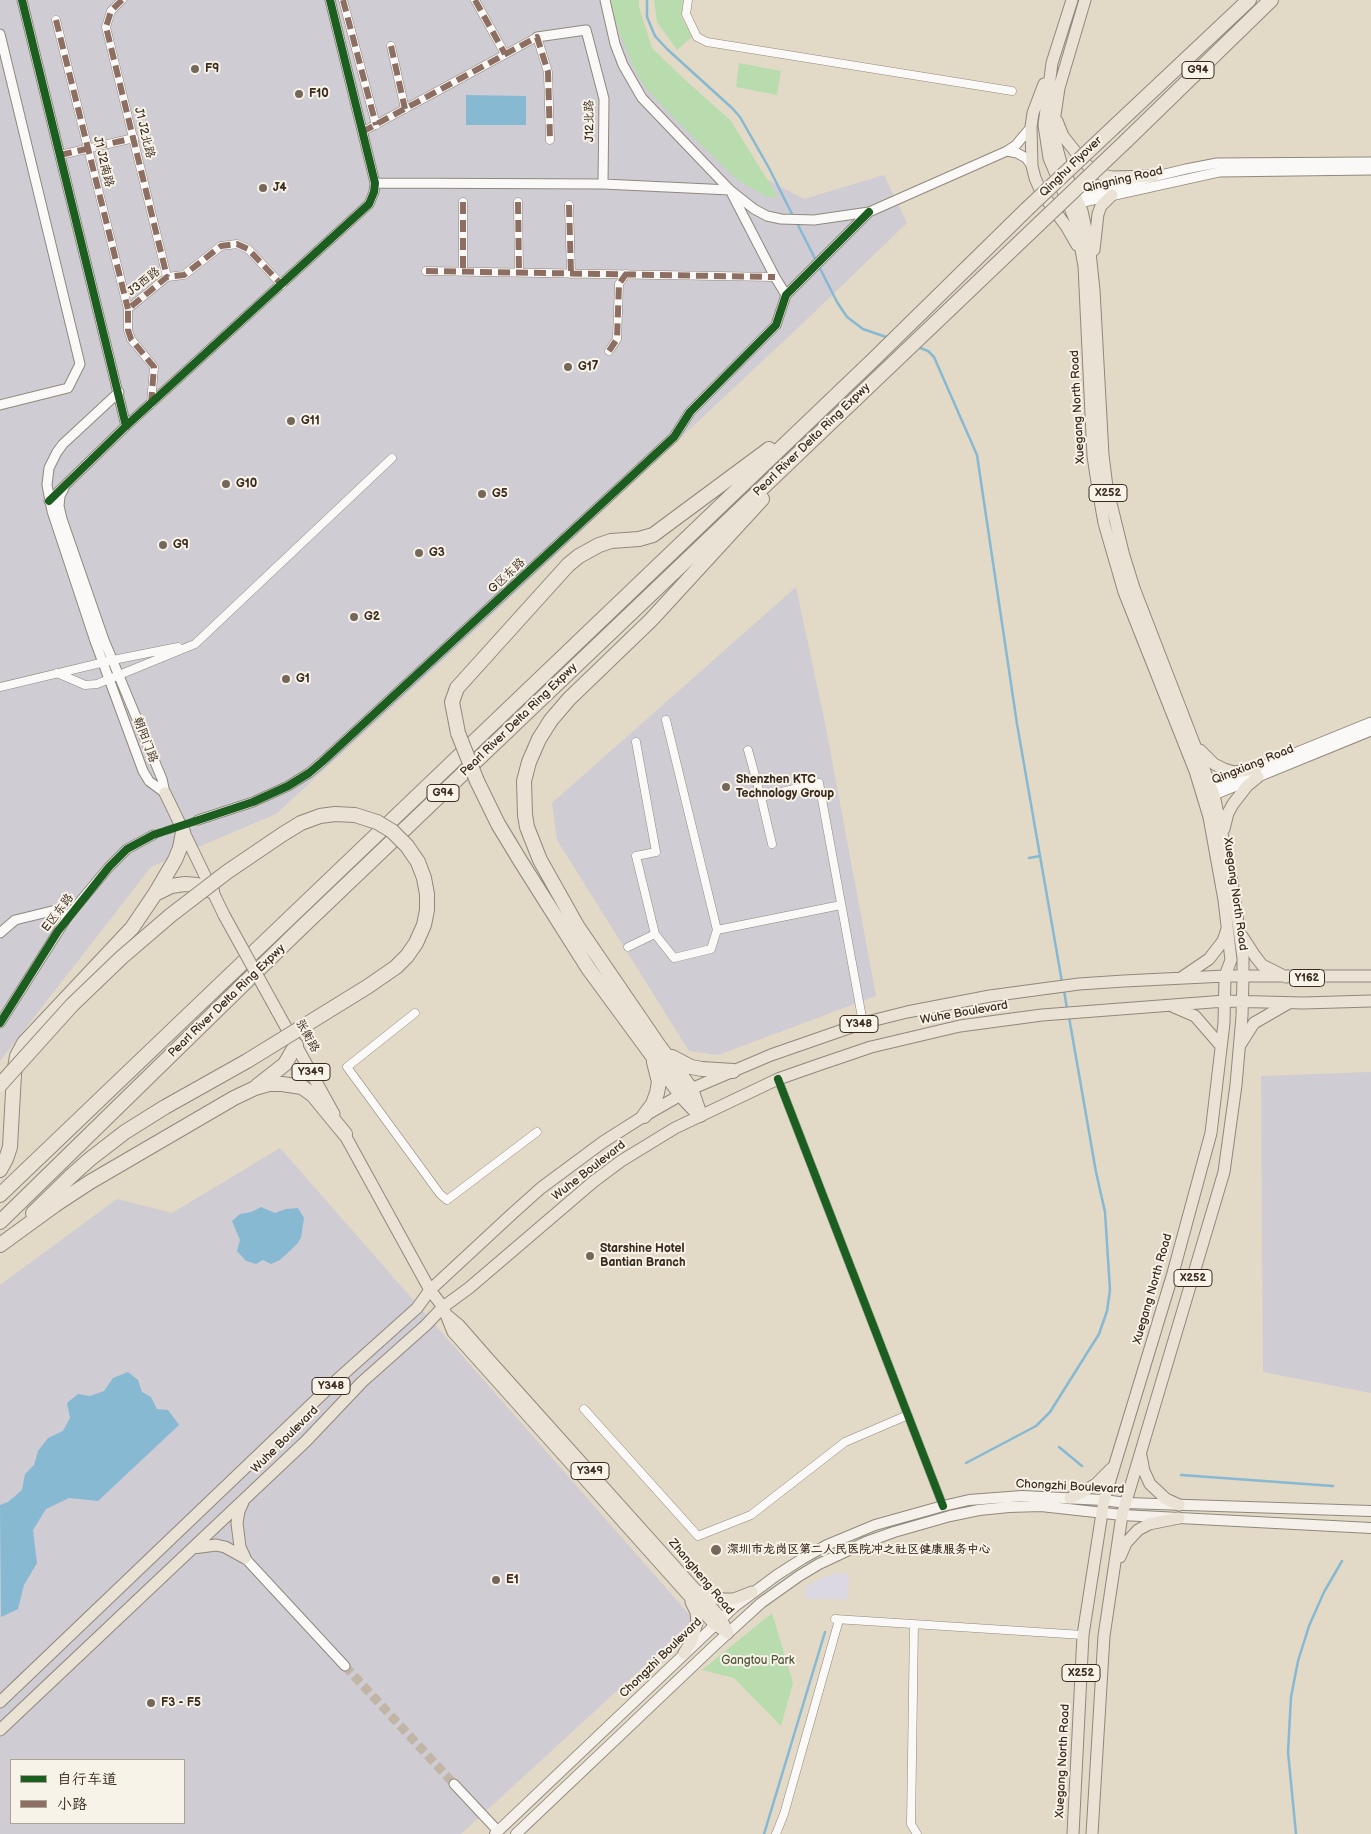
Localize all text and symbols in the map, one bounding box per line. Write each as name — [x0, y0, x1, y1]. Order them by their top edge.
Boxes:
place label: F9 — [205, 62, 219, 76]
road number: G94 — [1182, 62, 1214, 78]
marker: F9 — [189, 63, 201, 75]
place label: F10 — [309, 87, 329, 101]
marker: F10 — [293, 88, 305, 100]
street label: J12北路 — [582, 100, 598, 142]
street label: J1 J2北路 — [131, 106, 157, 160]
street label: Qinghu Flyover — [1037, 134, 1105, 200]
street label: J1 J2南路 — [90, 135, 116, 189]
street label: Qingning Road — [1082, 164, 1164, 196]
place label: J4 — [273, 181, 287, 195]
marker: J4 — [257, 182, 269, 194]
street label: J3西路 — [125, 265, 163, 299]
street label: Xuegang North Road — [1068, 350, 1088, 464]
place label: G17 — [578, 360, 598, 374]
marker: G17 — [562, 361, 574, 373]
street label: Pearl River Delta Ring Expwy — [751, 380, 873, 500]
place label: G11 — [301, 414, 320, 428]
marker: G11 — [285, 415, 297, 427]
place label: G10 — [236, 477, 257, 491]
marker: G10 — [220, 478, 232, 490]
road number: X252 — [1089, 484, 1127, 502]
place label: G5 — [492, 487, 508, 501]
marker: G5 — [476, 488, 488, 500]
place label: G9 — [173, 538, 189, 552]
marker: G9 — [157, 539, 169, 551]
place label: G3 — [429, 546, 445, 560]
marker: G3 — [413, 547, 425, 559]
street label: G区东路 — [486, 555, 528, 597]
place label: G2 — [364, 610, 380, 624]
marker: G2 — [348, 611, 360, 623]
street label: Pearl River Delta Ring Expwy — [458, 660, 580, 780]
place label: G1 — [296, 672, 310, 686]
marker: G1 — [280, 673, 292, 685]
street label: 朝阳门路 — [130, 715, 160, 765]
street label: Qingxiang Road — [1210, 742, 1296, 788]
place label: Shenzhen KTC Technology Group — [736, 773, 834, 801]
marker: Shenzhen KTC Technology Group — [720, 781, 732, 793]
road number: G94 — [427, 784, 459, 801]
street label: Xuegang North Road — [1220, 836, 1250, 952]
street label: E区东路 — [39, 891, 77, 935]
street label: Pearl River Delta Ring Expwy — [166, 941, 288, 1061]
road number: Y162 — [1290, 970, 1324, 986]
street label: Wuhe Boulevard — [919, 998, 1009, 1028]
road number: Y348 — [840, 1016, 878, 1032]
street label: 张衡路 — [292, 1017, 322, 1055]
road number: Y349 — [292, 1064, 330, 1080]
street label: Wuhe Boulevard — [550, 1138, 628, 1204]
street label: Xuegang North Road — [1130, 1232, 1176, 1346]
place label: Starshine Hotel Bantian Branch — [600, 1242, 685, 1270]
marker: Starshine Hotel Bantian Branch — [584, 1250, 596, 1262]
road number: X252 — [1174, 1270, 1212, 1286]
road number: Y348 — [312, 1378, 350, 1394]
street label: Wuhe Boulevard — [248, 1403, 322, 1477]
road number: Y349 — [571, 1462, 609, 1480]
street label: Chongzhi Boulevard — [1015, 1477, 1125, 1497]
street label: Zhangheng Road — [665, 1536, 737, 1618]
marker: 深圳市龙岗区第二人民医院冲之社区健康服务中心 — [709, 1543, 723, 1557]
place label: 深圳市龙岗区第二人民医院冲之社区健康服务中心 — [727, 1543, 991, 1557]
place label: E1 — [506, 1573, 519, 1587]
marker: E1 — [490, 1574, 502, 1586]
street label: Chongzhi Boulevard — [617, 1615, 705, 1701]
park label: Gangtou Park — [721, 1654, 795, 1668]
road number: X252 — [1062, 1665, 1100, 1682]
place label: F3 - F5 — [161, 1696, 201, 1710]
marker: F3 - F5 — [145, 1697, 157, 1709]
street label: Xuegang North Road — [1053, 1704, 1073, 1818]
legend — [10, 1759, 185, 1824]
text: 自行车道 — [57, 1770, 117, 1789]
text: 小路 — [57, 1795, 87, 1814]

